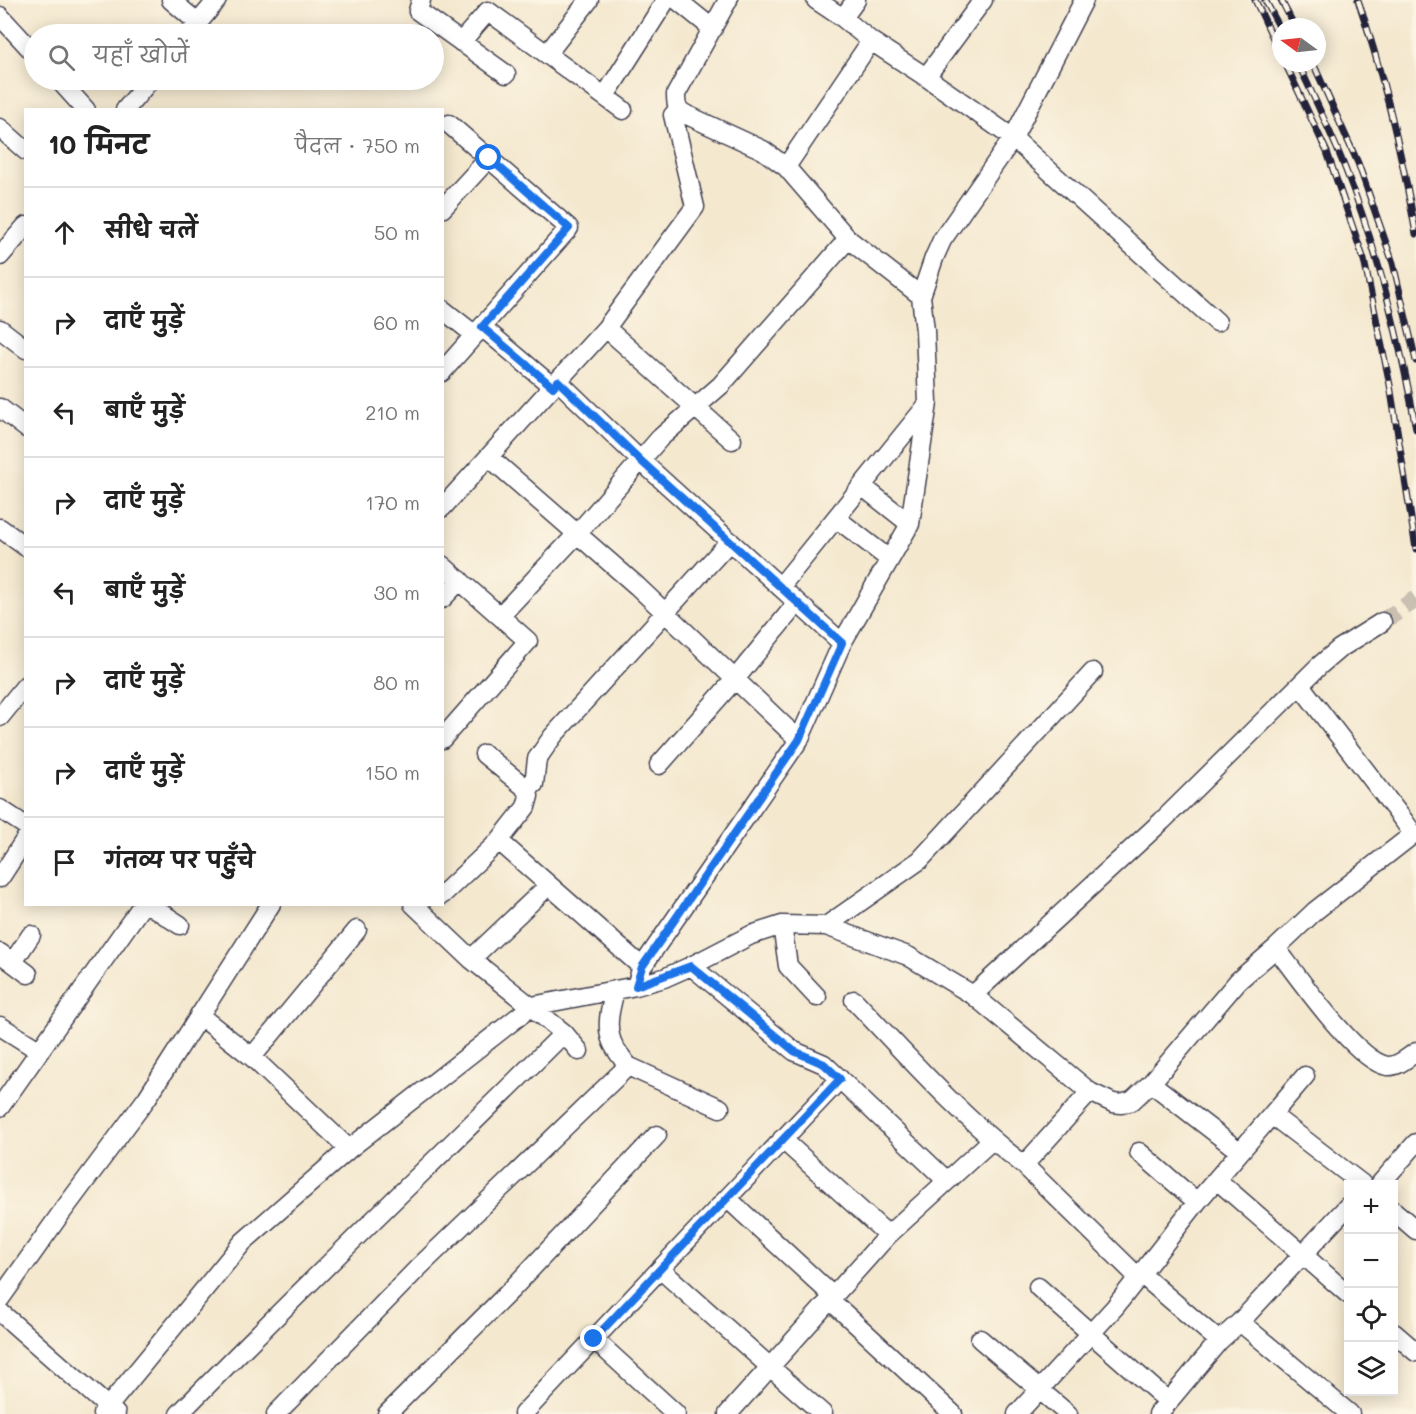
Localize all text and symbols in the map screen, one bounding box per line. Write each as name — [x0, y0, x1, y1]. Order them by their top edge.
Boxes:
north arrow — [1272, 18, 1326, 72]
search box — [24, 24, 444, 90]
text: यहाँ खोजें — [93, 40, 189, 69]
icon: search — [45, 41, 78, 74]
text: 10 मिनट — [48, 127, 149, 161]
text: पैदल · 750 m — [295, 132, 420, 158]
route start — [475, 144, 501, 170]
text: सीधे चलें — [105, 215, 197, 244]
icon: ahead — [48, 216, 81, 249]
text: 50 m — [374, 219, 420, 245]
text: दाएँ मुड़ें — [105, 305, 184, 334]
icon: right — [48, 306, 81, 339]
text: 60 m — [373, 309, 420, 335]
text: बाएँ मुड़ें — [105, 395, 185, 424]
icon: left — [48, 396, 81, 429]
text: 210 m — [365, 399, 420, 425]
text: दाएँ मुड़ें — [105, 485, 184, 514]
icon: right — [48, 486, 81, 519]
text: 170 m — [365, 489, 420, 515]
text: बाएँ मुड़ें — [105, 575, 185, 604]
icon: left — [48, 576, 81, 609]
text: 30 m — [374, 579, 420, 605]
text: दाएँ मुड़ें — [105, 665, 184, 694]
icon: right — [48, 666, 81, 699]
text: 80 m — [373, 669, 420, 695]
text: दाएँ मुड़ें — [105, 755, 184, 784]
icon: right — [48, 756, 81, 789]
text: 150 m — [365, 759, 420, 785]
text: गंतव्य पर पहुँचे — [105, 845, 255, 874]
icon: arrive — [48, 846, 81, 879]
map controls — [1344, 1180, 1398, 1396]
button: + — [1344, 1180, 1398, 1234]
button: − — [1344, 1234, 1398, 1288]
button: locate — [1344, 1288, 1398, 1342]
route end — [580, 1325, 606, 1351]
button: layers — [1344, 1342, 1398, 1396]

